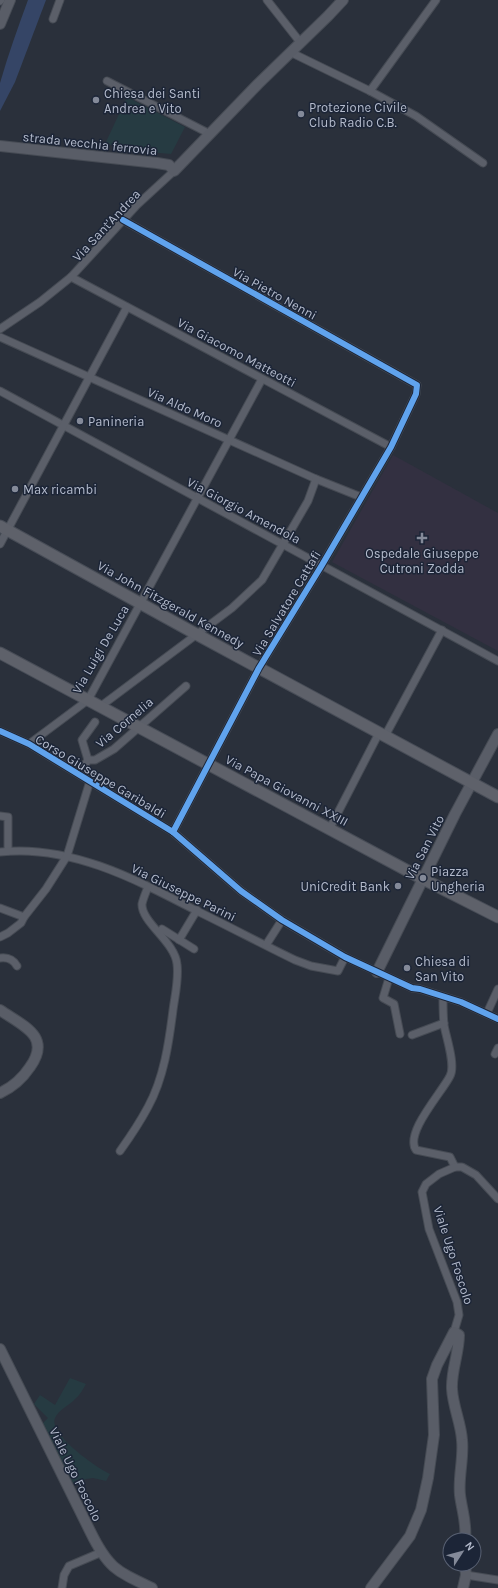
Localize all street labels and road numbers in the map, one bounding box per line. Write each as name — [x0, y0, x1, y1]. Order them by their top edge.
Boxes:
street label: strada vecchia ferrovia — [22, 129, 158, 158]
street label: Via Sant'Andrea — [69, 186, 143, 264]
street label: Via Pietro Nenni — [230, 264, 320, 323]
street label: Via Giacomo Matteotti — [175, 315, 299, 390]
street label: Via Aldo Moro — [145, 384, 225, 431]
street label: Via Giorgio Amendola — [184, 474, 303, 547]
street label: Via Salvatore Cattafi — [249, 548, 324, 659]
street label: Via John Fitzgerald Kennedy — [95, 558, 247, 651]
street label: Via Luigi De Luca — [69, 602, 132, 696]
street label: Via Cornelia — [93, 694, 156, 751]
street label: Corso Giuseppe Garibaldi — [33, 731, 169, 821]
street label: Via Papa Giovanni XXIII — [223, 752, 351, 829]
street label: Via San Vito — [402, 812, 447, 882]
street label: Via Giuseppe Parini — [129, 861, 239, 924]
street label: Viale Ugo Foscolo — [431, 1204, 477, 1306]
street label: Viale Ugo Foscolo — [46, 1425, 105, 1524]

